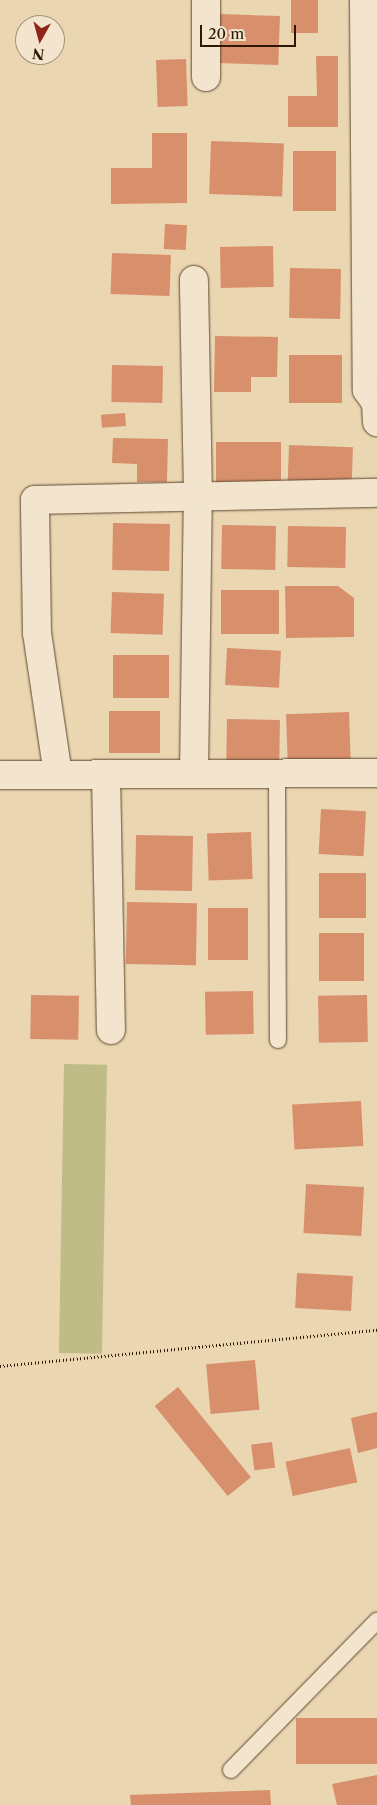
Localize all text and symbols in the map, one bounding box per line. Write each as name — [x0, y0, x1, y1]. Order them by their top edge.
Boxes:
north arrow — [15, 15, 65, 65]
scale bar — [202, 15, 298, 47]
text: 20 m — [208, 24, 244, 43]
text: N — [31, 44, 45, 64]

